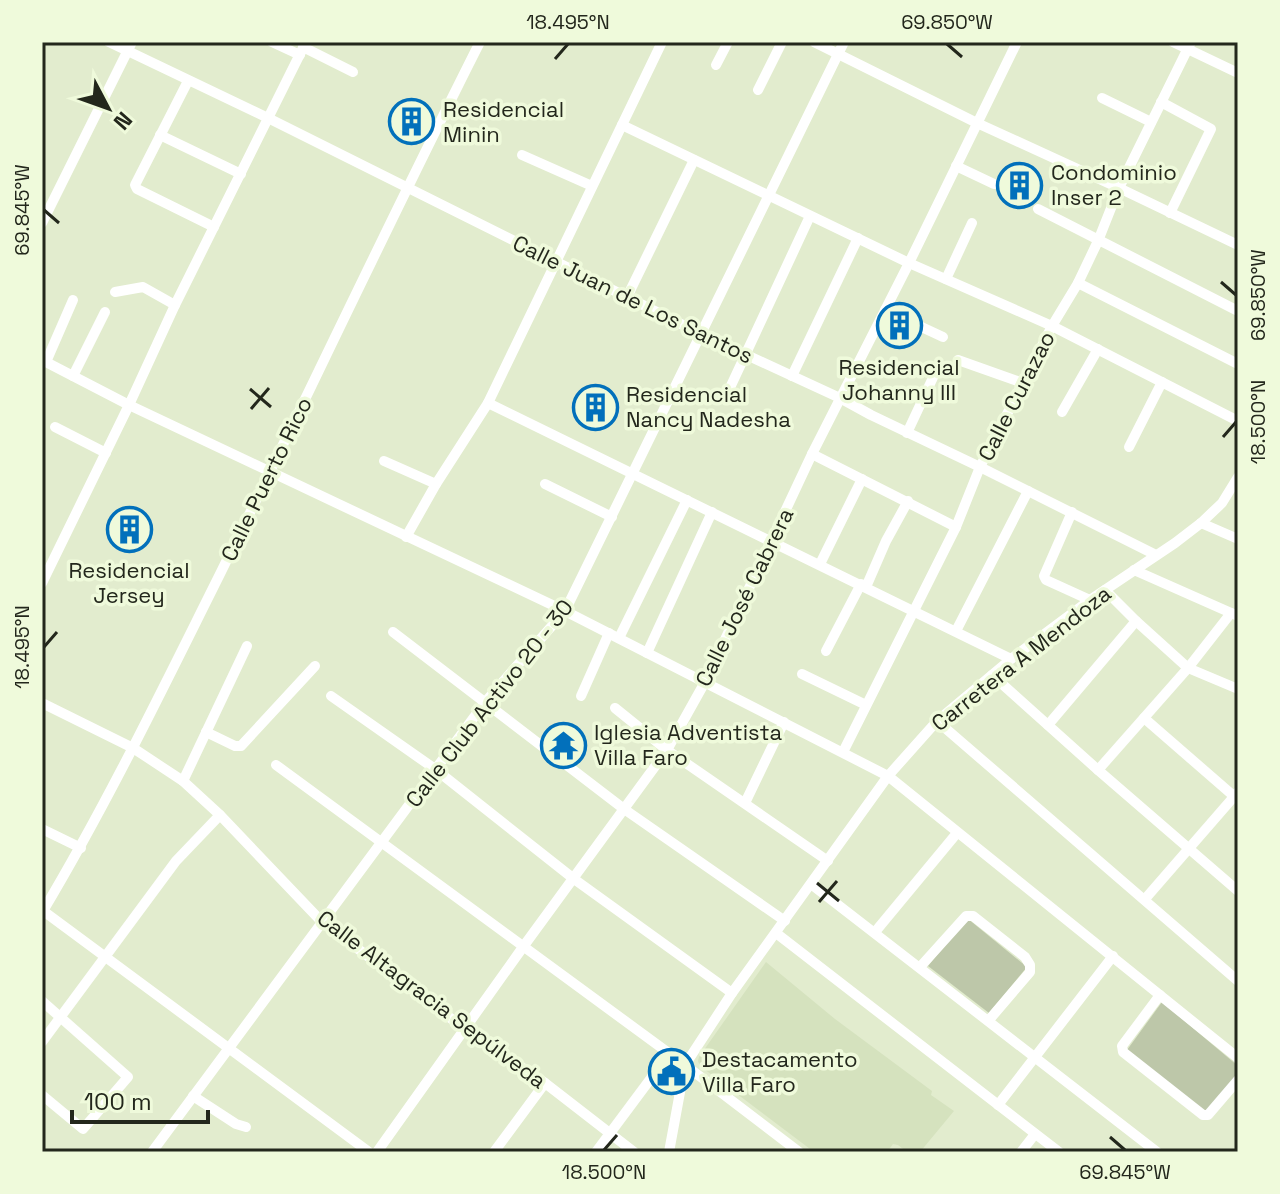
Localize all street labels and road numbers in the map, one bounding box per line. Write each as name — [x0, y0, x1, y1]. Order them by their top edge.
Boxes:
street label: Calle Juan de Los Santos — [508, 229, 758, 369]
street label: Calle Curazao — [971, 326, 1061, 466]
street label: Calle Puerto Rico — [214, 392, 318, 566]
street label: Calle José Cabrera — [689, 503, 799, 691]
street label: Carretera A Mendoza — [926, 579, 1117, 737]
street label: Calle Club Activo 20 - 30 — [399, 593, 579, 813]
street label: Calle Altagracia Sepúlveda — [312, 904, 552, 1095]

